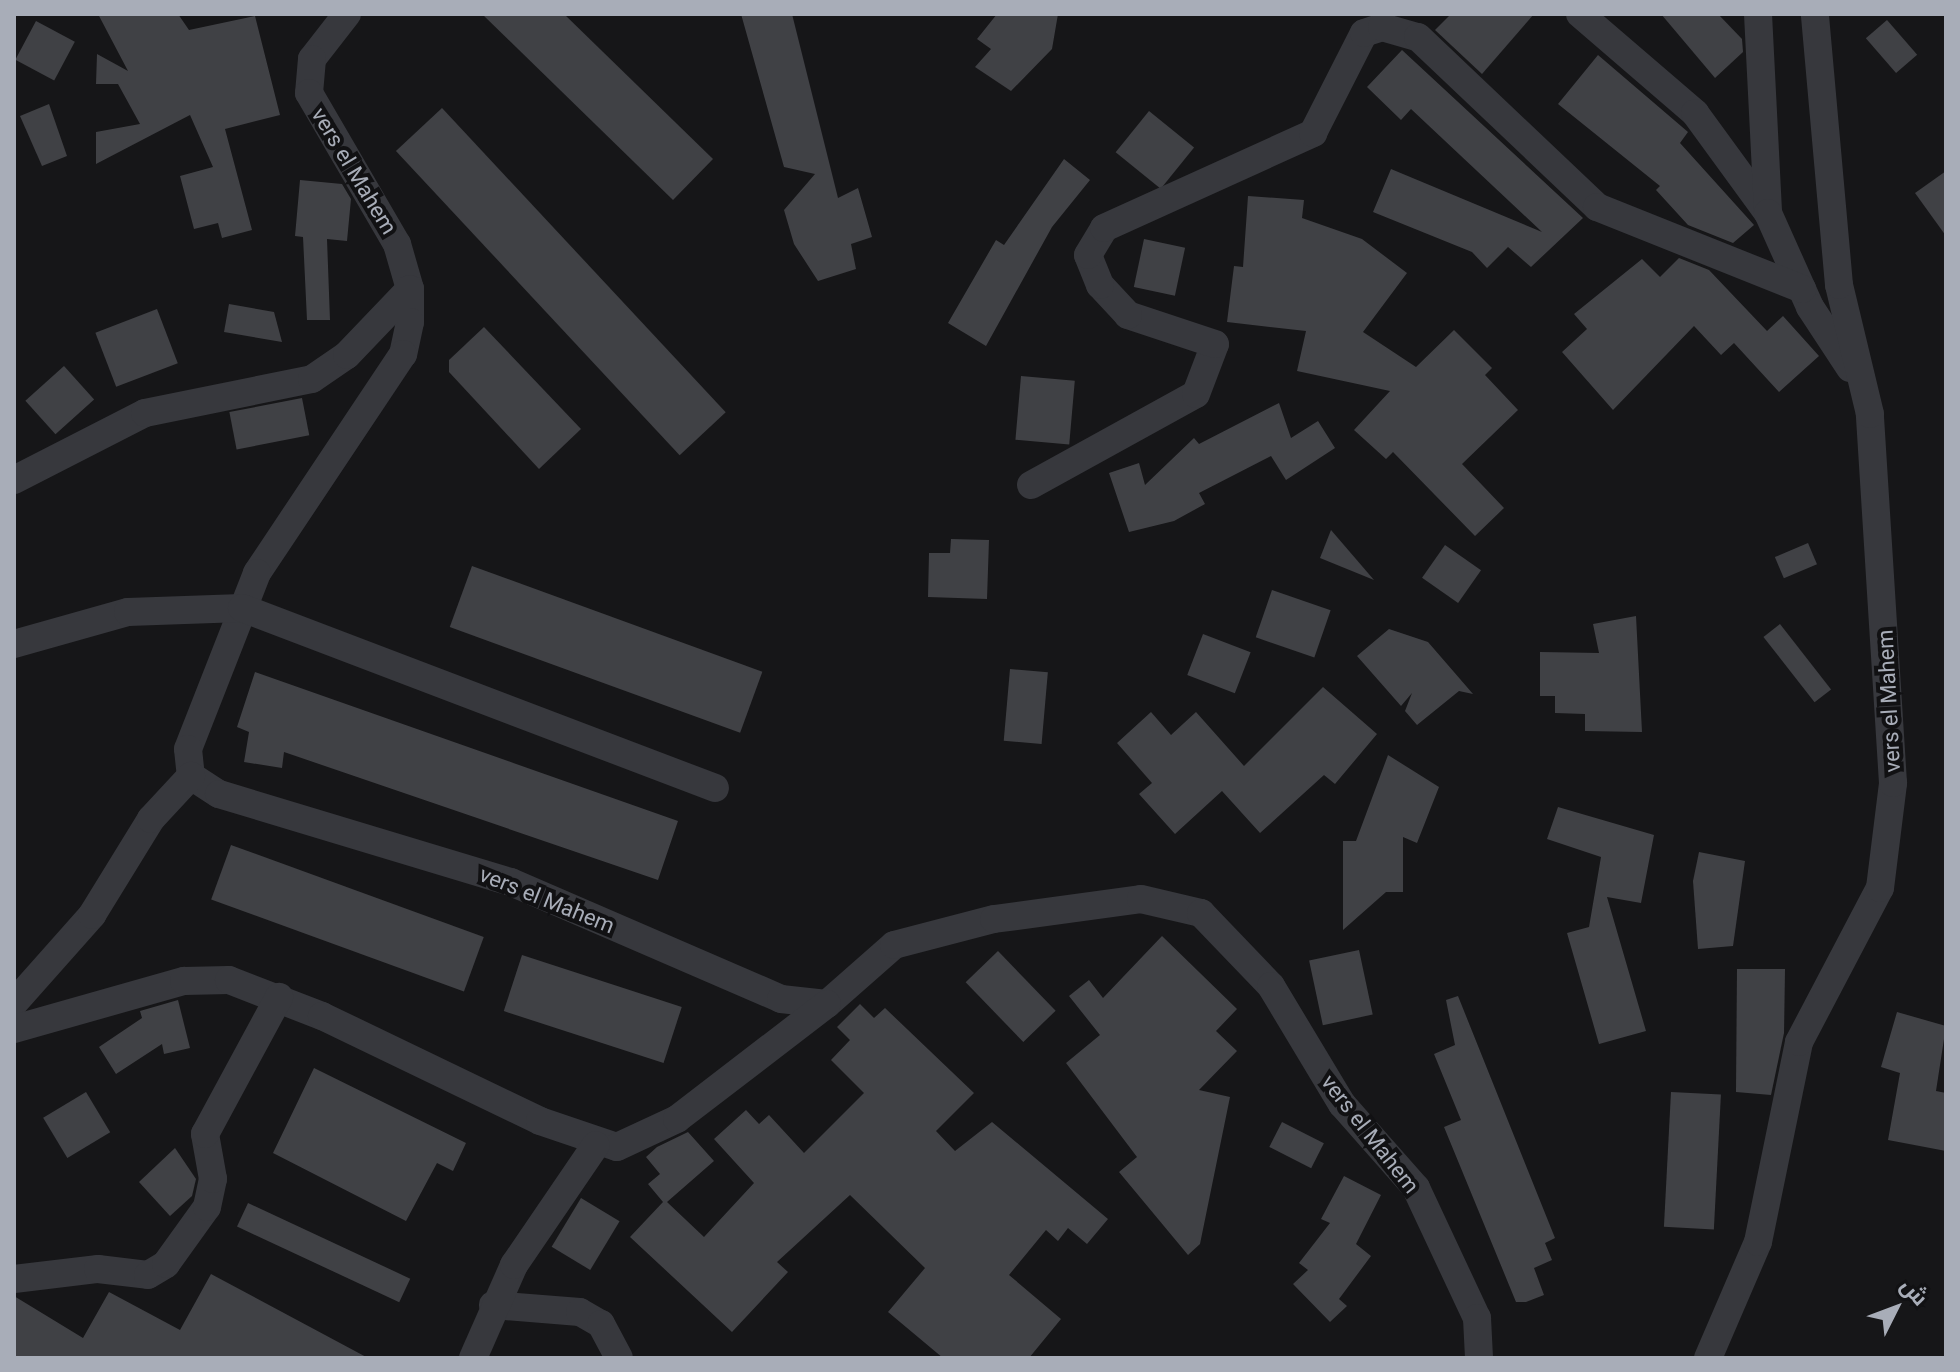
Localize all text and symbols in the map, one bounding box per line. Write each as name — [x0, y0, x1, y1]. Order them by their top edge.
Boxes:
street label: vers el Mahem — [306, 103, 402, 239]
street label: vers el Mahem — [1872, 629, 1906, 773]
street label: vers el Mahem — [476, 861, 618, 939]
street label: vers el Mahem — [1316, 1069, 1424, 1199]
north arrow — [1856, 1268, 1936, 1348]
text: ش — [1895, 1273, 1933, 1310]

